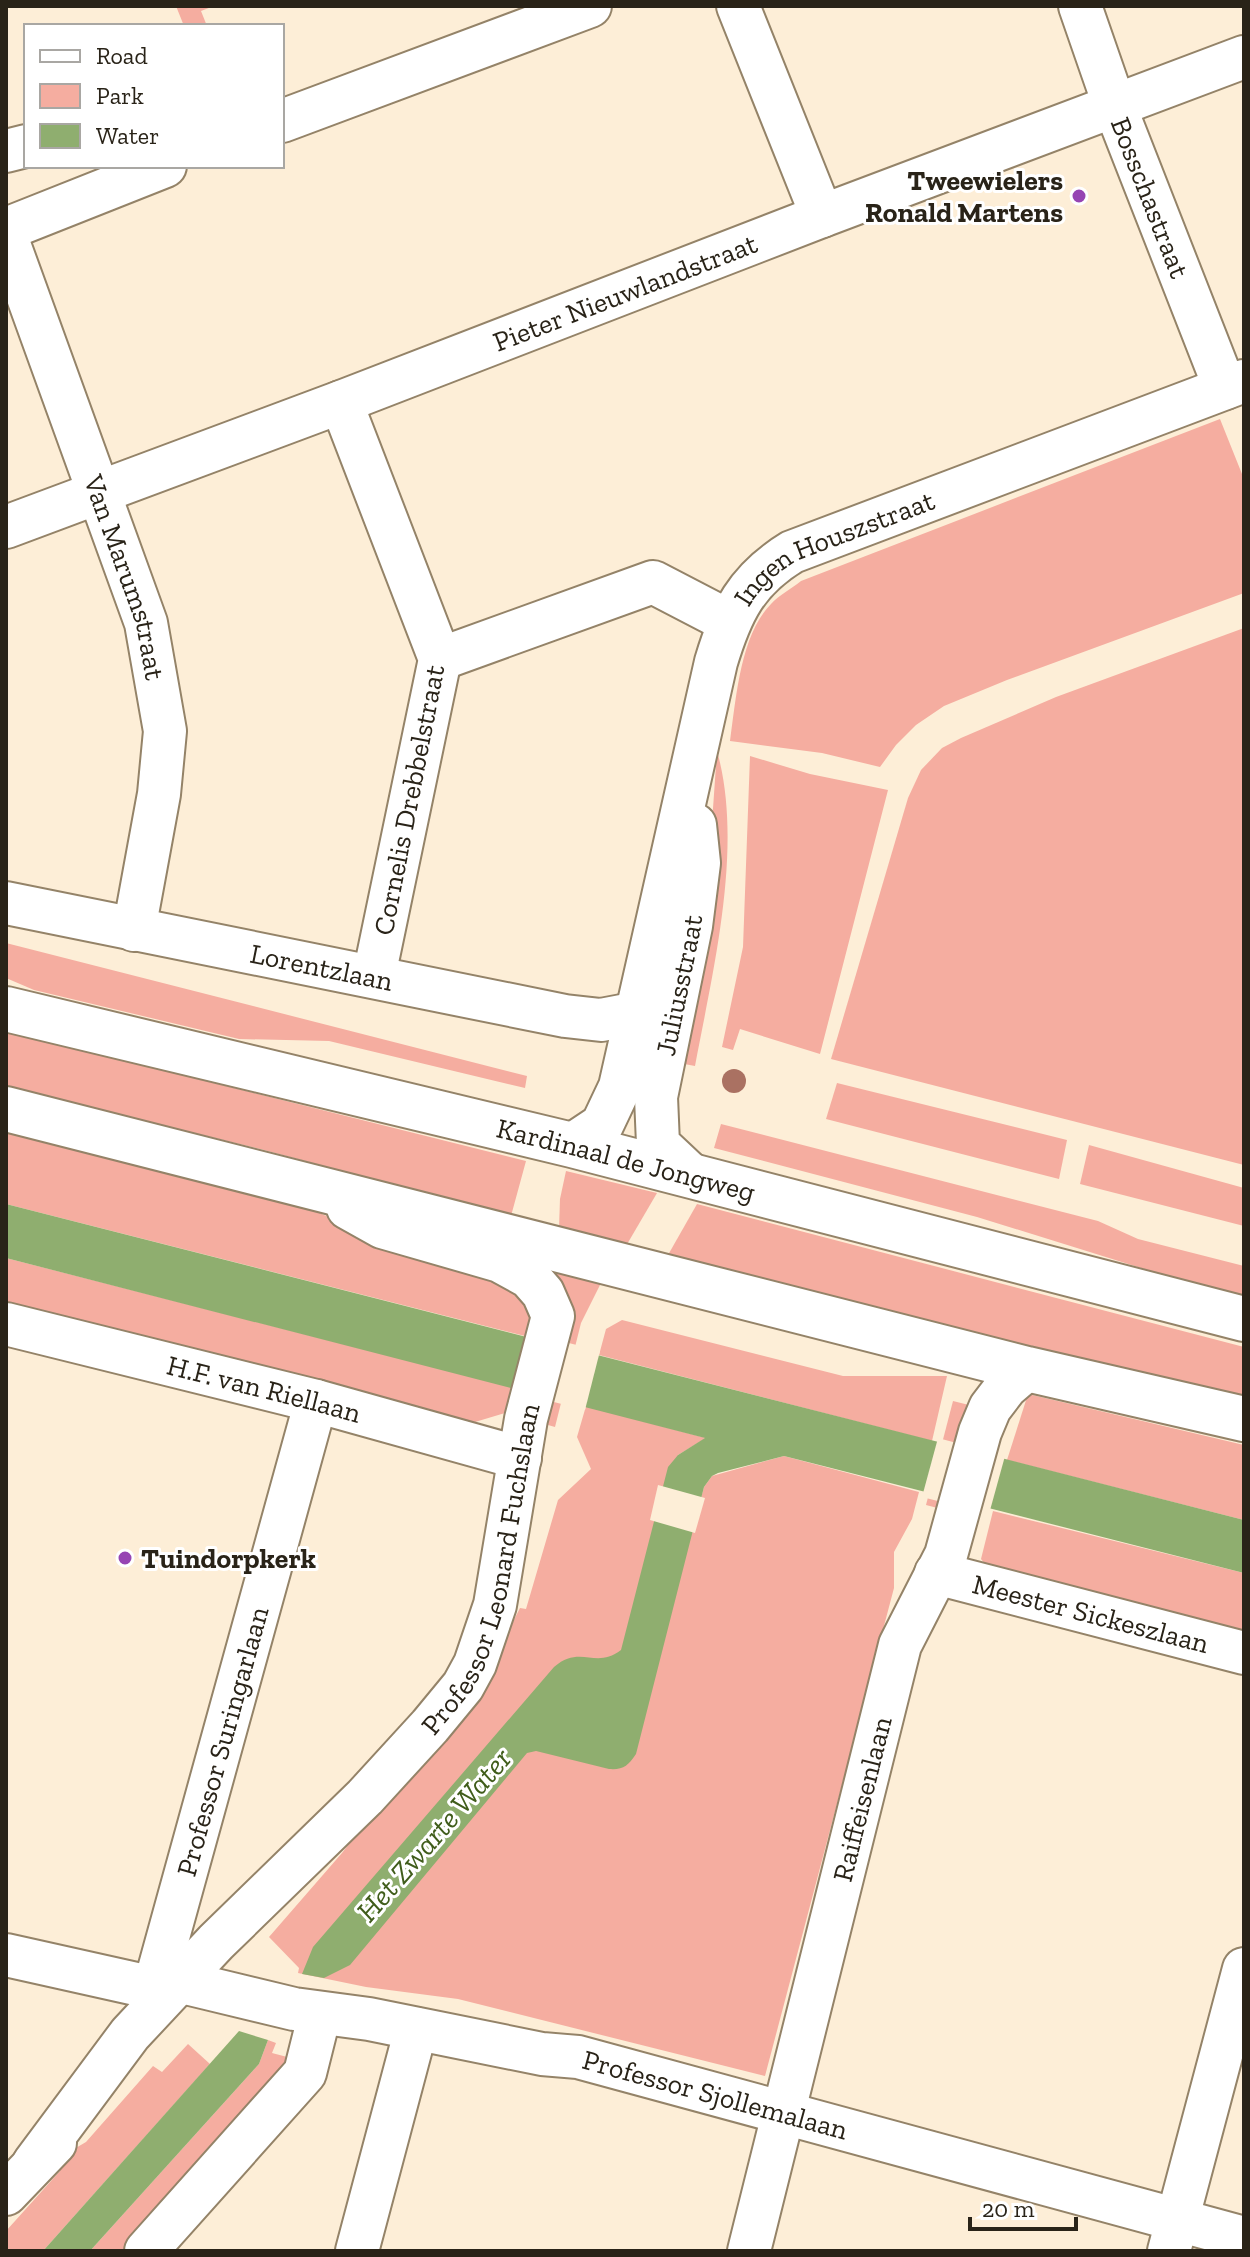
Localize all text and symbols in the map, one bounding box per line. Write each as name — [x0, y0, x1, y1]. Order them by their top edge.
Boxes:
legend — [24, 24, 284, 168]
text: Road — [96, 41, 148, 70]
text: Park — [96, 81, 144, 110]
street label: Bosschastraat — [1104, 112, 1197, 283]
text: Water — [96, 121, 159, 150]
place label: Tweewielers Ronald Martens — [865, 164, 1063, 229]
marker: Tweewielers Ronald Martens — [1070, 187, 1088, 205]
street label: Pieter Nieuwlandstraat — [488, 226, 762, 358]
street label: Van Marumstraat — [77, 469, 172, 683]
street label: Ingen Houszstraat — [726, 483, 939, 611]
street label: Cornelis Drebbelstraat — [367, 662, 451, 938]
street label: Juliusstraat — [648, 912, 709, 1058]
street label: Lorentzlaan — [247, 936, 396, 997]
street label: Kardinaal de Jongweg — [493, 1111, 759, 1208]
street label: H.F. van Riellaan — [164, 1348, 365, 1429]
street label: Professor Leonard Fuchslaan — [414, 1399, 546, 1741]
place label: Tuindorpkerk — [141, 1542, 317, 1575]
marker: Tuindorpkerk — [116, 1549, 134, 1567]
street label: Meester Sickeszlaan — [969, 1567, 1212, 1660]
street label: Professor Suringarlaan — [169, 1603, 275, 1880]
street label: Raiffeisenlaan — [825, 1713, 898, 1885]
water label: Het Zwarte Water — [349, 1740, 520, 1929]
street label: Professor Sjollemalaan — [579, 2043, 852, 2146]
scale bar — [970, 2181, 1076, 2231]
text: 20 m — [982, 2194, 1035, 2223]

